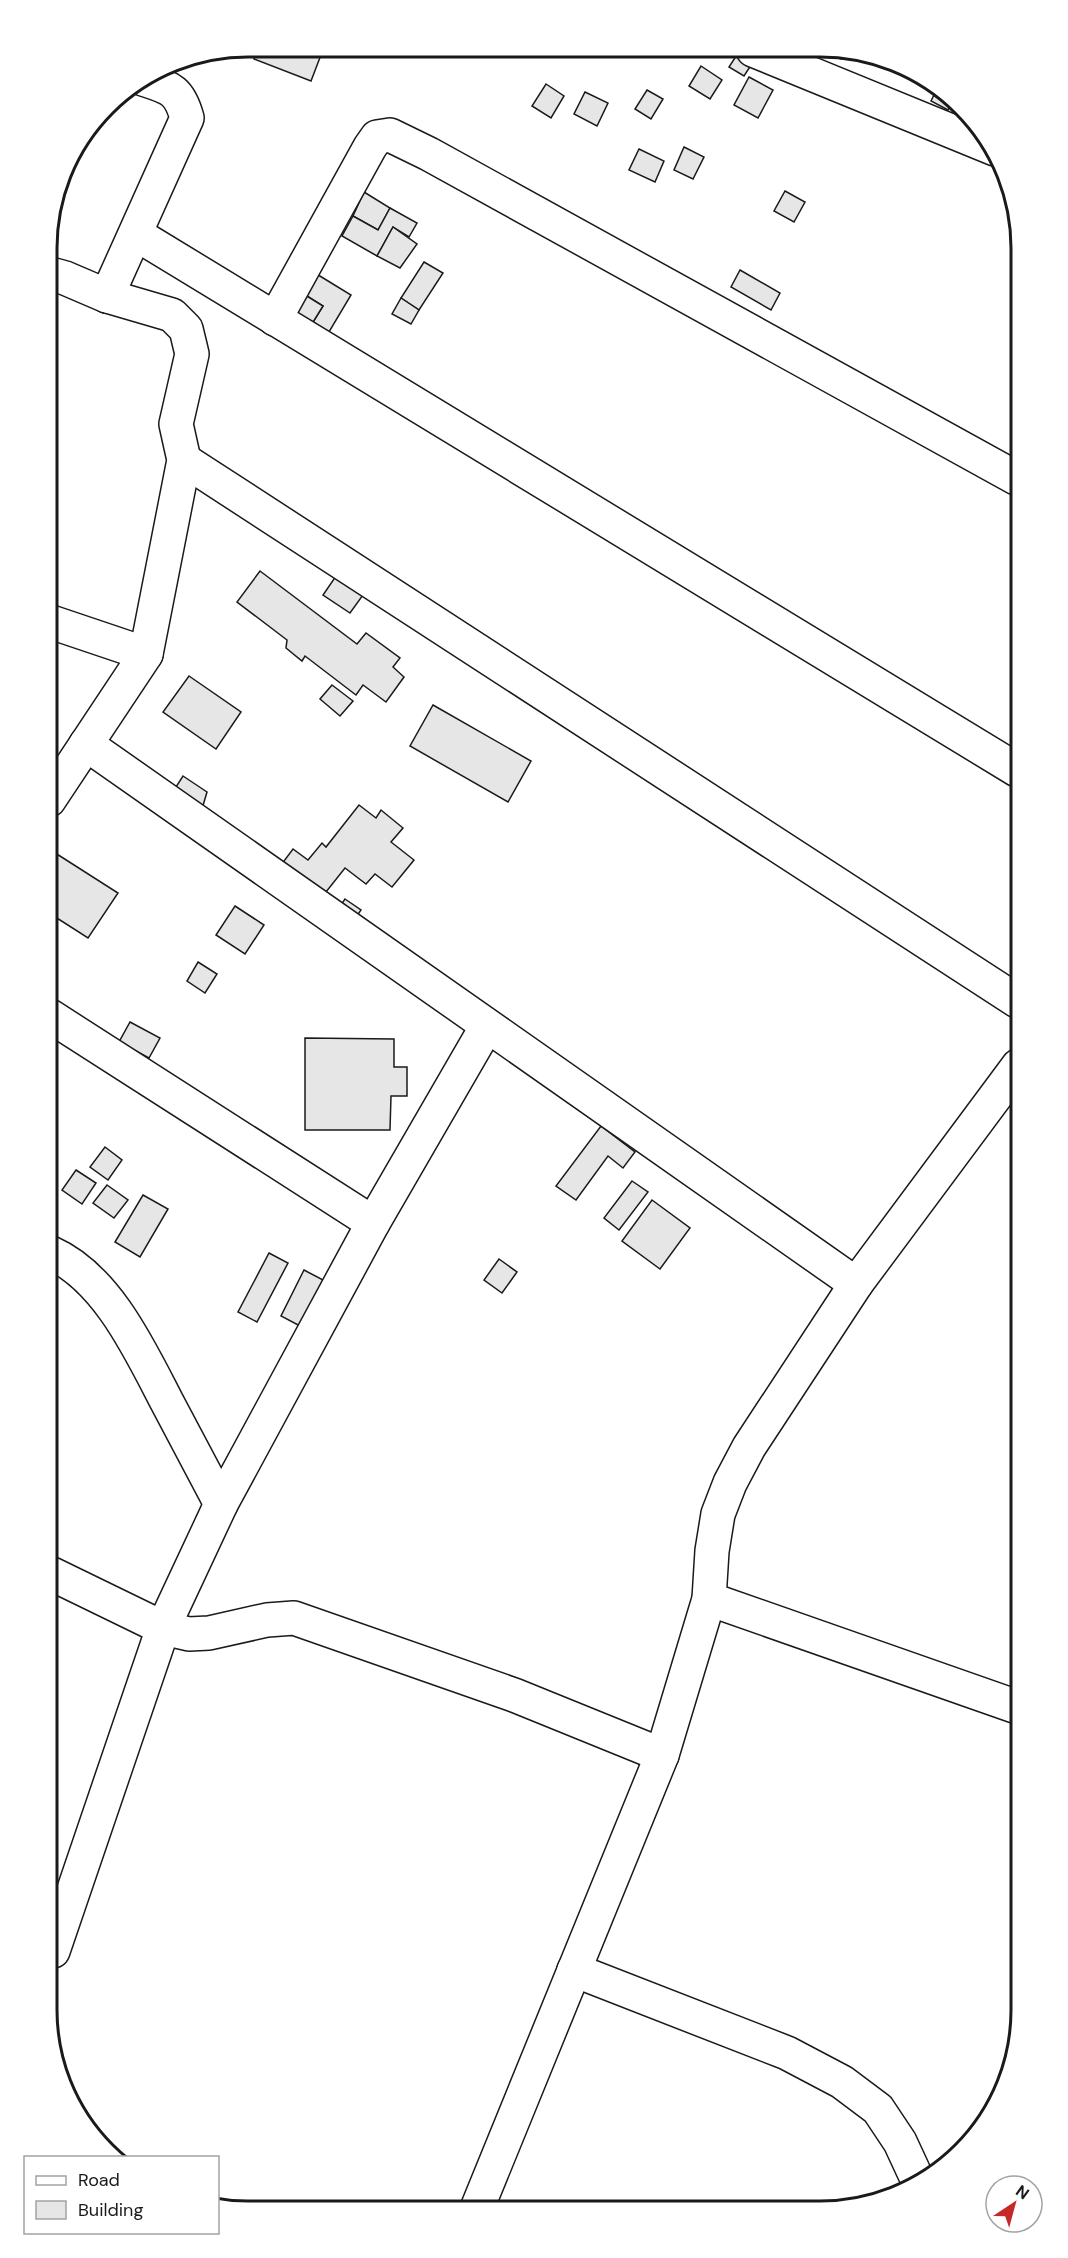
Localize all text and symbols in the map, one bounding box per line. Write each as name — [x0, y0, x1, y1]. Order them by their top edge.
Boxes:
legend — [24, 2156, 219, 2234]
text: Road — [78, 2168, 120, 2192]
north arrow — [984, 2174, 1044, 2234]
text: N — [1012, 2180, 1033, 2204]
text: Building — [78, 2198, 143, 2222]

